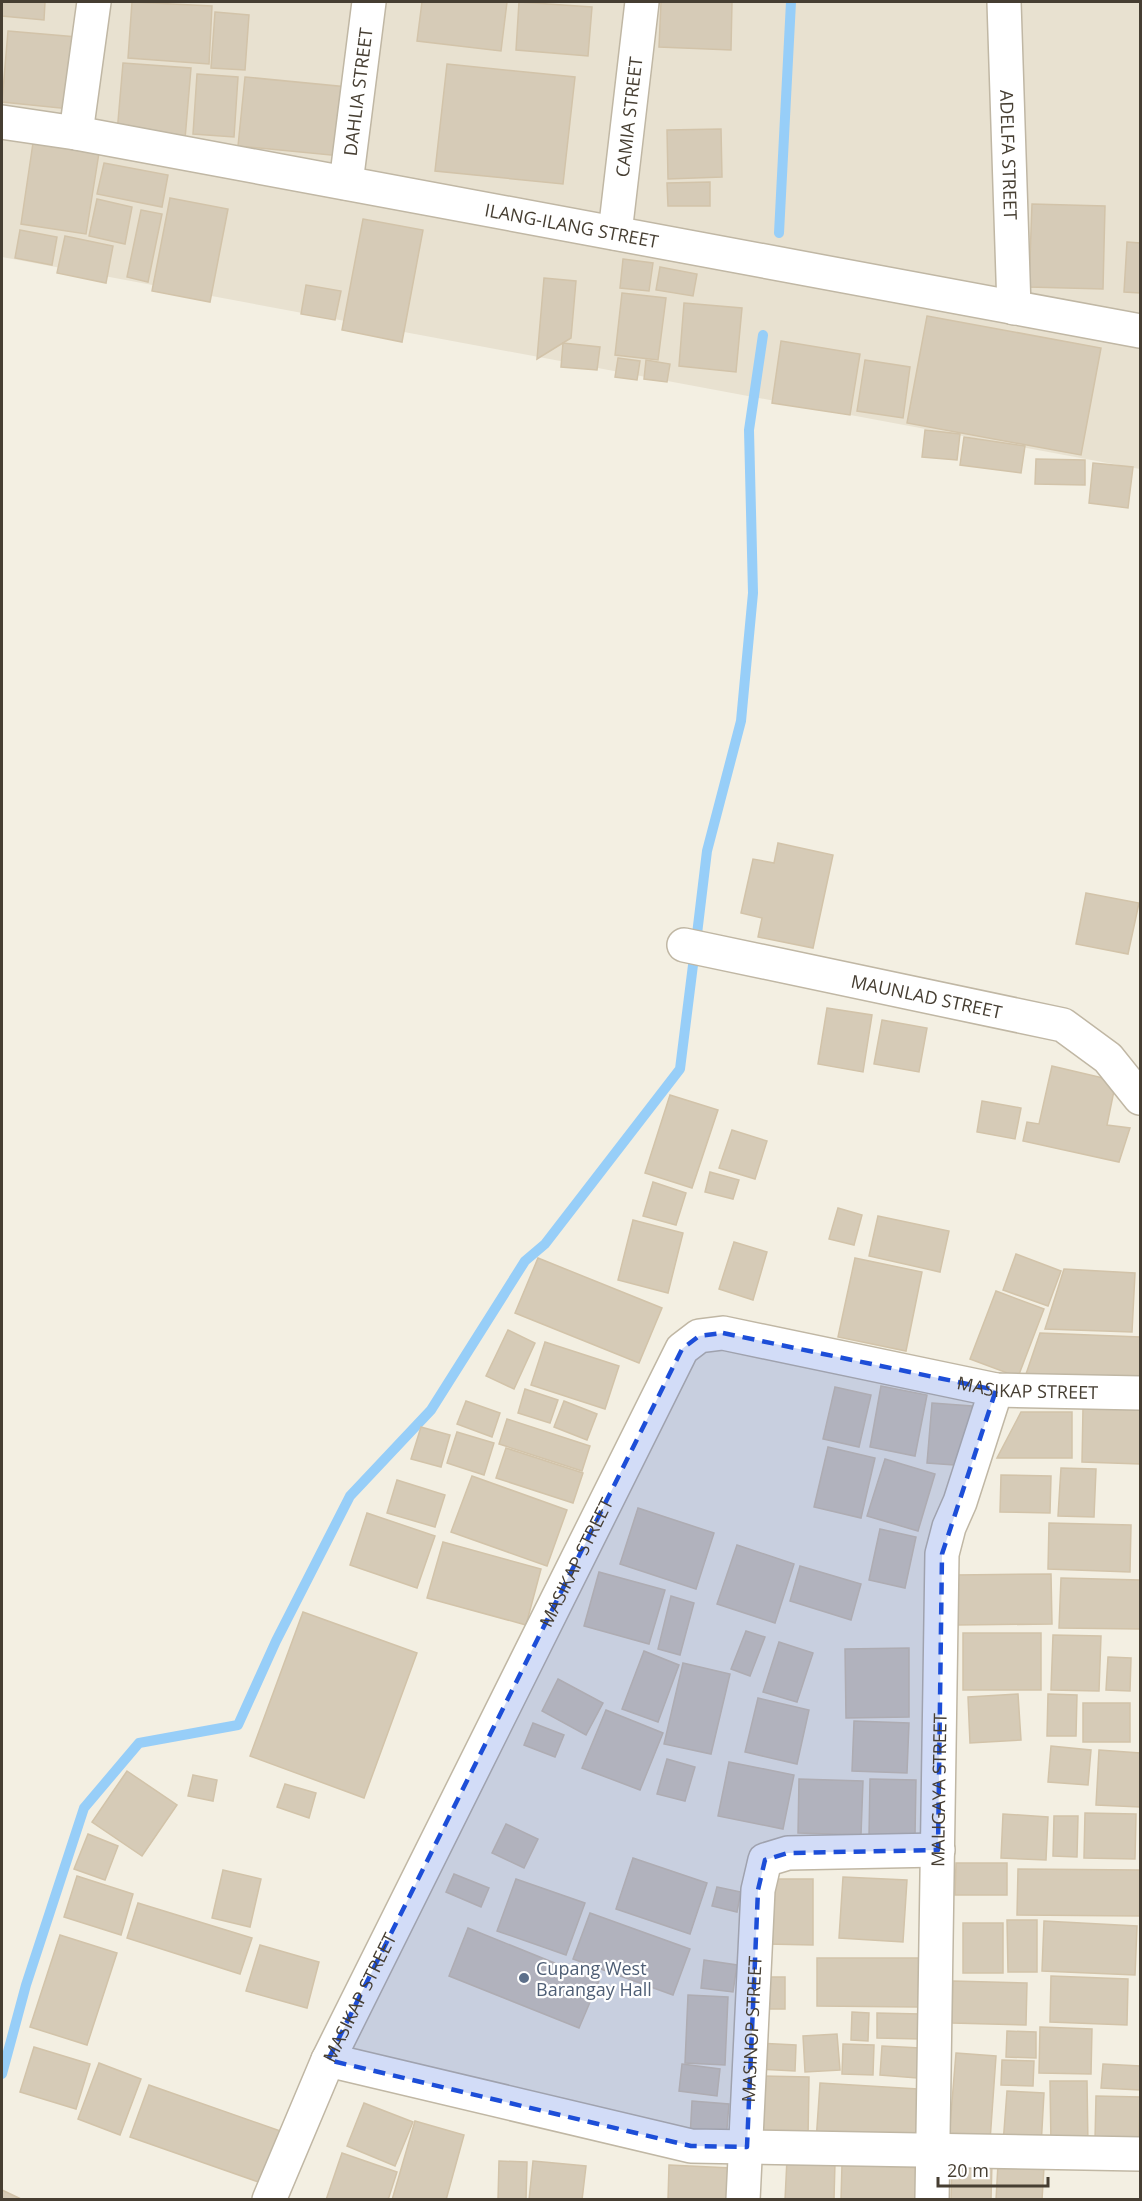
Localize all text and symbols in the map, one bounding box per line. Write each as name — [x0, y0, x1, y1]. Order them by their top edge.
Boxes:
street label: DAHLIA STREET — [338, 26, 378, 157]
street label: CAMIA STREET — [610, 55, 648, 178]
street label: ADELFA STREET — [995, 90, 1023, 220]
street label: ILANG-ILANG STREET — [483, 197, 661, 253]
street label: MAUNLAD STREET — [849, 969, 1004, 1024]
street label: MASIKAP STREET — [955, 1370, 1098, 1404]
street label: MASIKAP STREET — [534, 1494, 618, 1631]
street label: MALIGAYA STREET — [925, 1713, 952, 1867]
street label: MASIKAP STREET — [317, 1929, 401, 2066]
street label: MASINOP STREET — [736, 1955, 767, 2103]
place label: Cupang West Barangay Hall — [536, 1956, 652, 2001]
marker: Cupang West Barangay Hall — [517, 1971, 531, 1985]
scale bar — [938, 2150, 1048, 2188]
text: 20 m — [947, 2158, 989, 2182]

